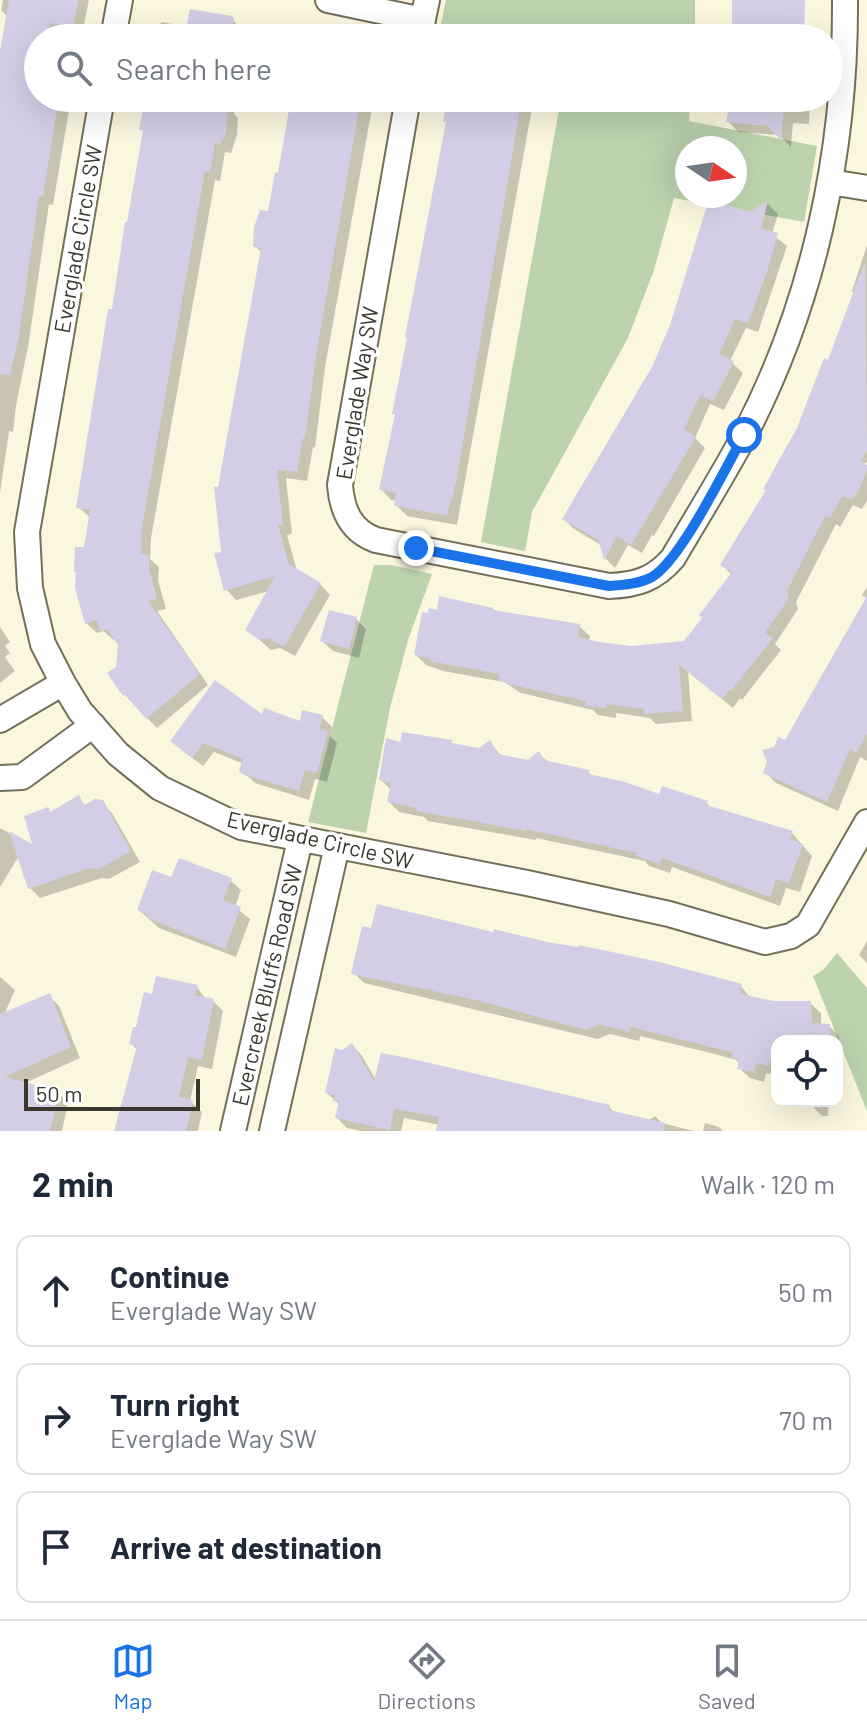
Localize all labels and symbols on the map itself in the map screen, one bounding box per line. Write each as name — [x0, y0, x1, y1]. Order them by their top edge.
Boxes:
north arrow — [675, 136, 747, 208]
street label: Everglade Circle SW — [48, 143, 106, 335]
street label: Everglade Way SW — [329, 304, 383, 481]
route start — [726, 417, 762, 453]
route end — [398, 530, 434, 566]
street label: Everglade Circle SW — [224, 805, 416, 873]
street label: Evercreek Bluffs Road SW — [226, 861, 306, 1108]
scale bar — [24, 1075, 200, 1111]

